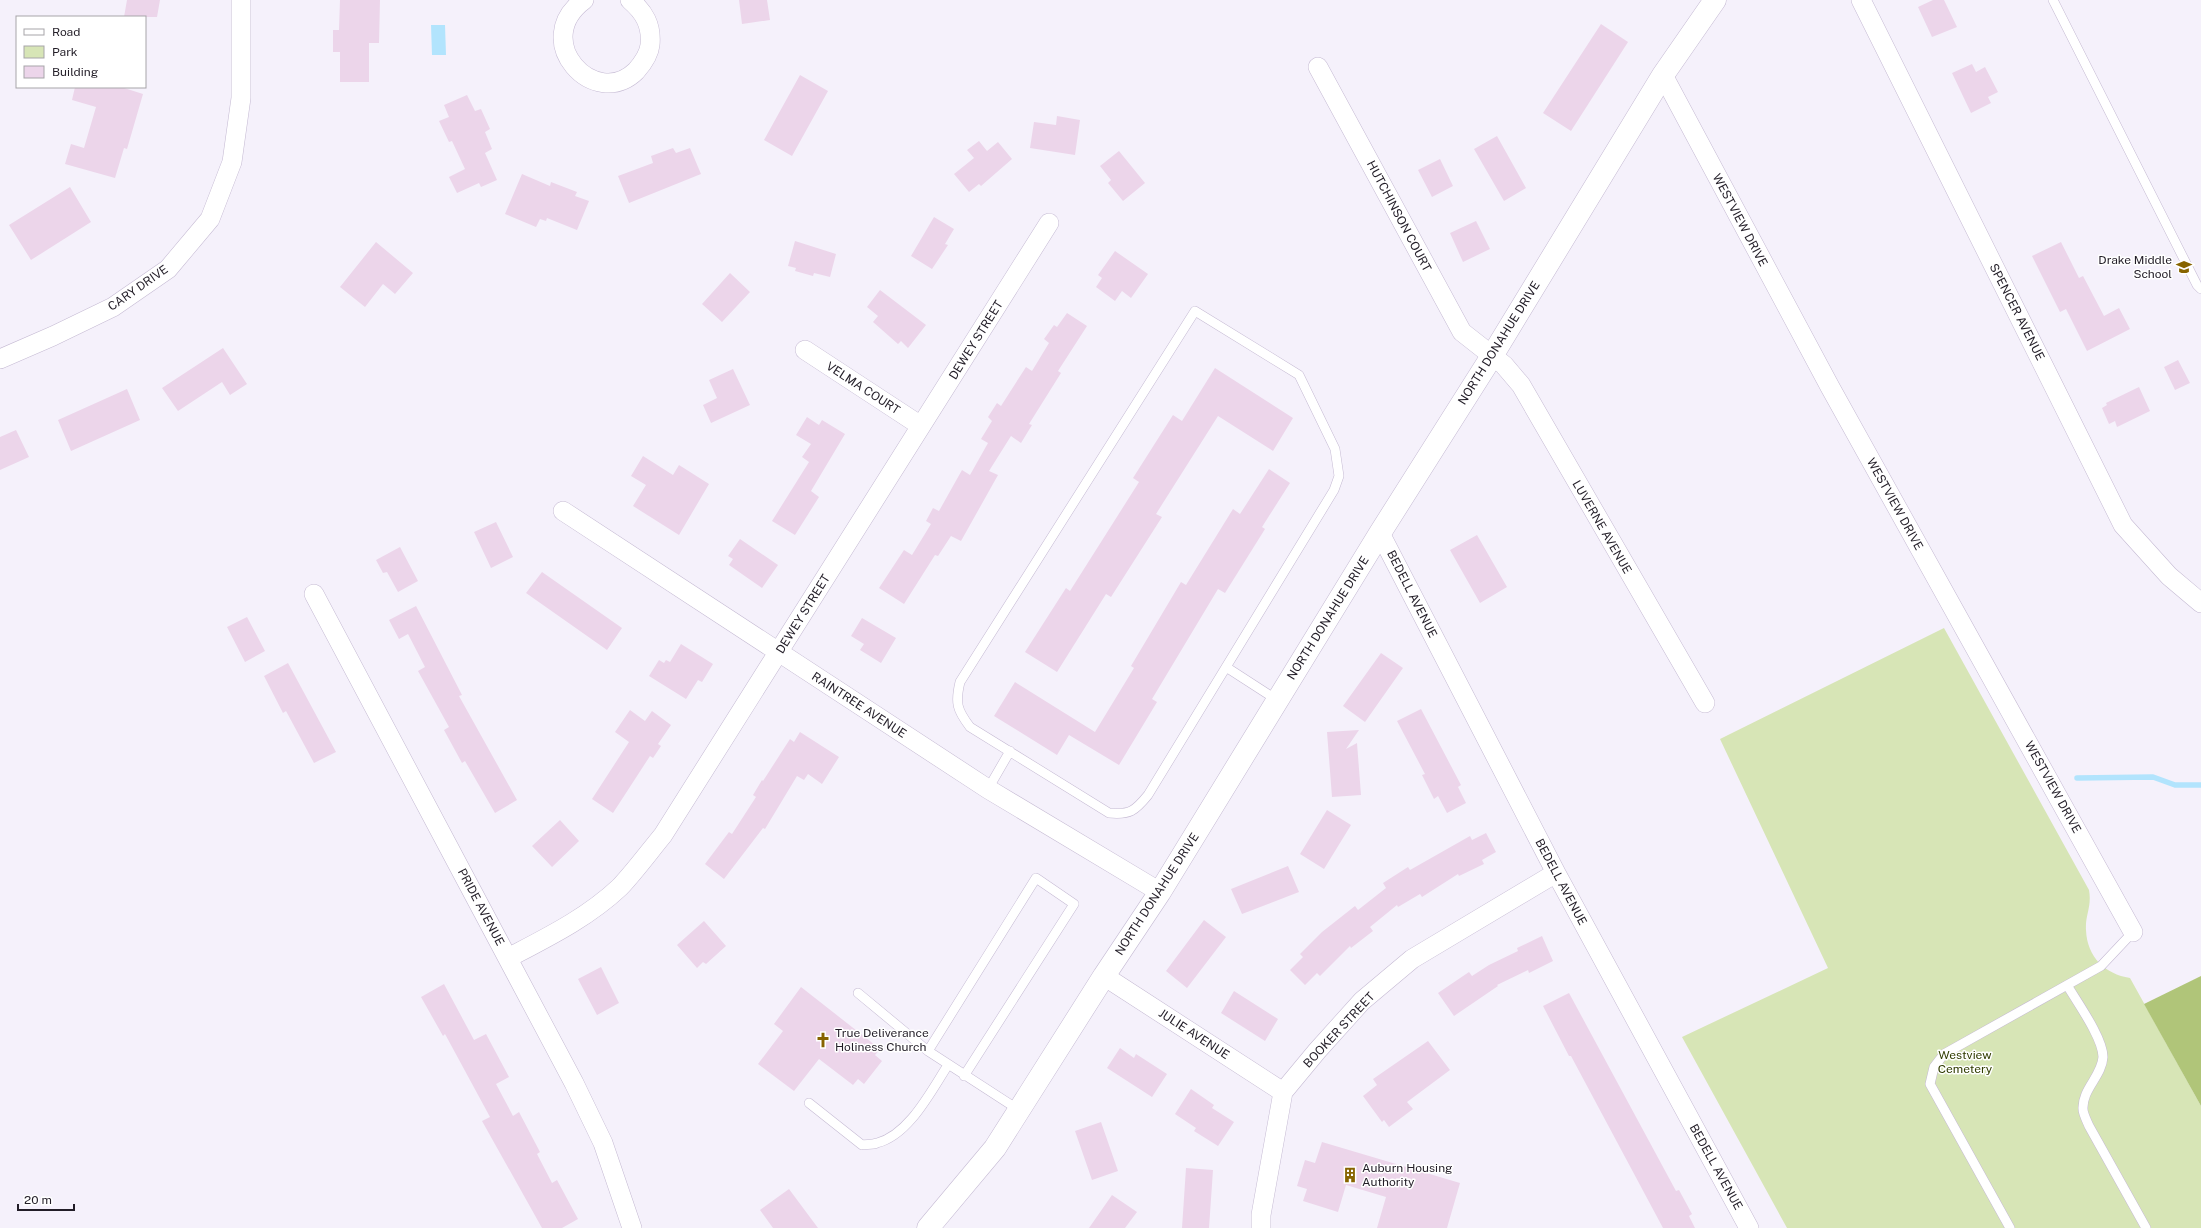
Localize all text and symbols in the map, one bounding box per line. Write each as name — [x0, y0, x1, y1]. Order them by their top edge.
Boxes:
legend — [16, 16, 146, 88]
text: Road — [52, 25, 80, 39]
text: Park — [52, 45, 78, 59]
text: Building — [52, 65, 98, 79]
street label: HUTCHINSON COURT — [1364, 158, 1434, 274]
street label: WESTVIEW DRIVE — [1710, 171, 1770, 269]
place label: Drake Middle School — [2098, 253, 2172, 281]
school or university icon: Drake Middle School — [2175, 258, 2193, 276]
street label: SPENCER AVENUE — [1987, 261, 2047, 363]
street label: CARY DRIVE — [105, 262, 171, 314]
street label: NORTH DONAHUE DRIVE — [1455, 279, 1543, 407]
street label: DEWEY STREET — [946, 298, 1006, 382]
street label: VELMA COURT — [824, 359, 902, 417]
street label: WESTVIEW DRIVE — [1864, 456, 1926, 552]
street label: LUVERNE AVENUE — [1569, 478, 1635, 576]
street label: BEDELL AVENUE — [1384, 548, 1440, 640]
street label: NORTH DONAHUE DRIVE — [1284, 554, 1372, 682]
street label: DEWEY STREET — [773, 572, 833, 656]
street label: RAINTREE AVENUE — [809, 669, 909, 741]
street label: WESTVIEW DRIVE — [2022, 739, 2084, 835]
street label: NORTH DONAHUE DRIVE — [1112, 830, 1202, 958]
street label: BEDELL AVENUE — [1532, 836, 1590, 928]
street label: PRIDE AVENUE — [455, 866, 507, 948]
street label: BOOKER STREET — [1301, 989, 1377, 1071]
street label: JULIE AVENUE — [1156, 1006, 1232, 1062]
place label: True Deliverance Holiness Church — [835, 1026, 929, 1054]
church icon: True Deliverance Holiness Church — [814, 1031, 832, 1049]
park label: Westview Cemetery — [1938, 1048, 1993, 1076]
street label: BEDELL AVENUE — [1687, 1122, 1745, 1212]
place label: Auburn Housing Authority — [1362, 1161, 1453, 1189]
building icon: Auburn Housing Authority — [1341, 1166, 1359, 1184]
scale bar — [18, 1186, 74, 1212]
text: 20 m — [24, 1193, 52, 1207]

